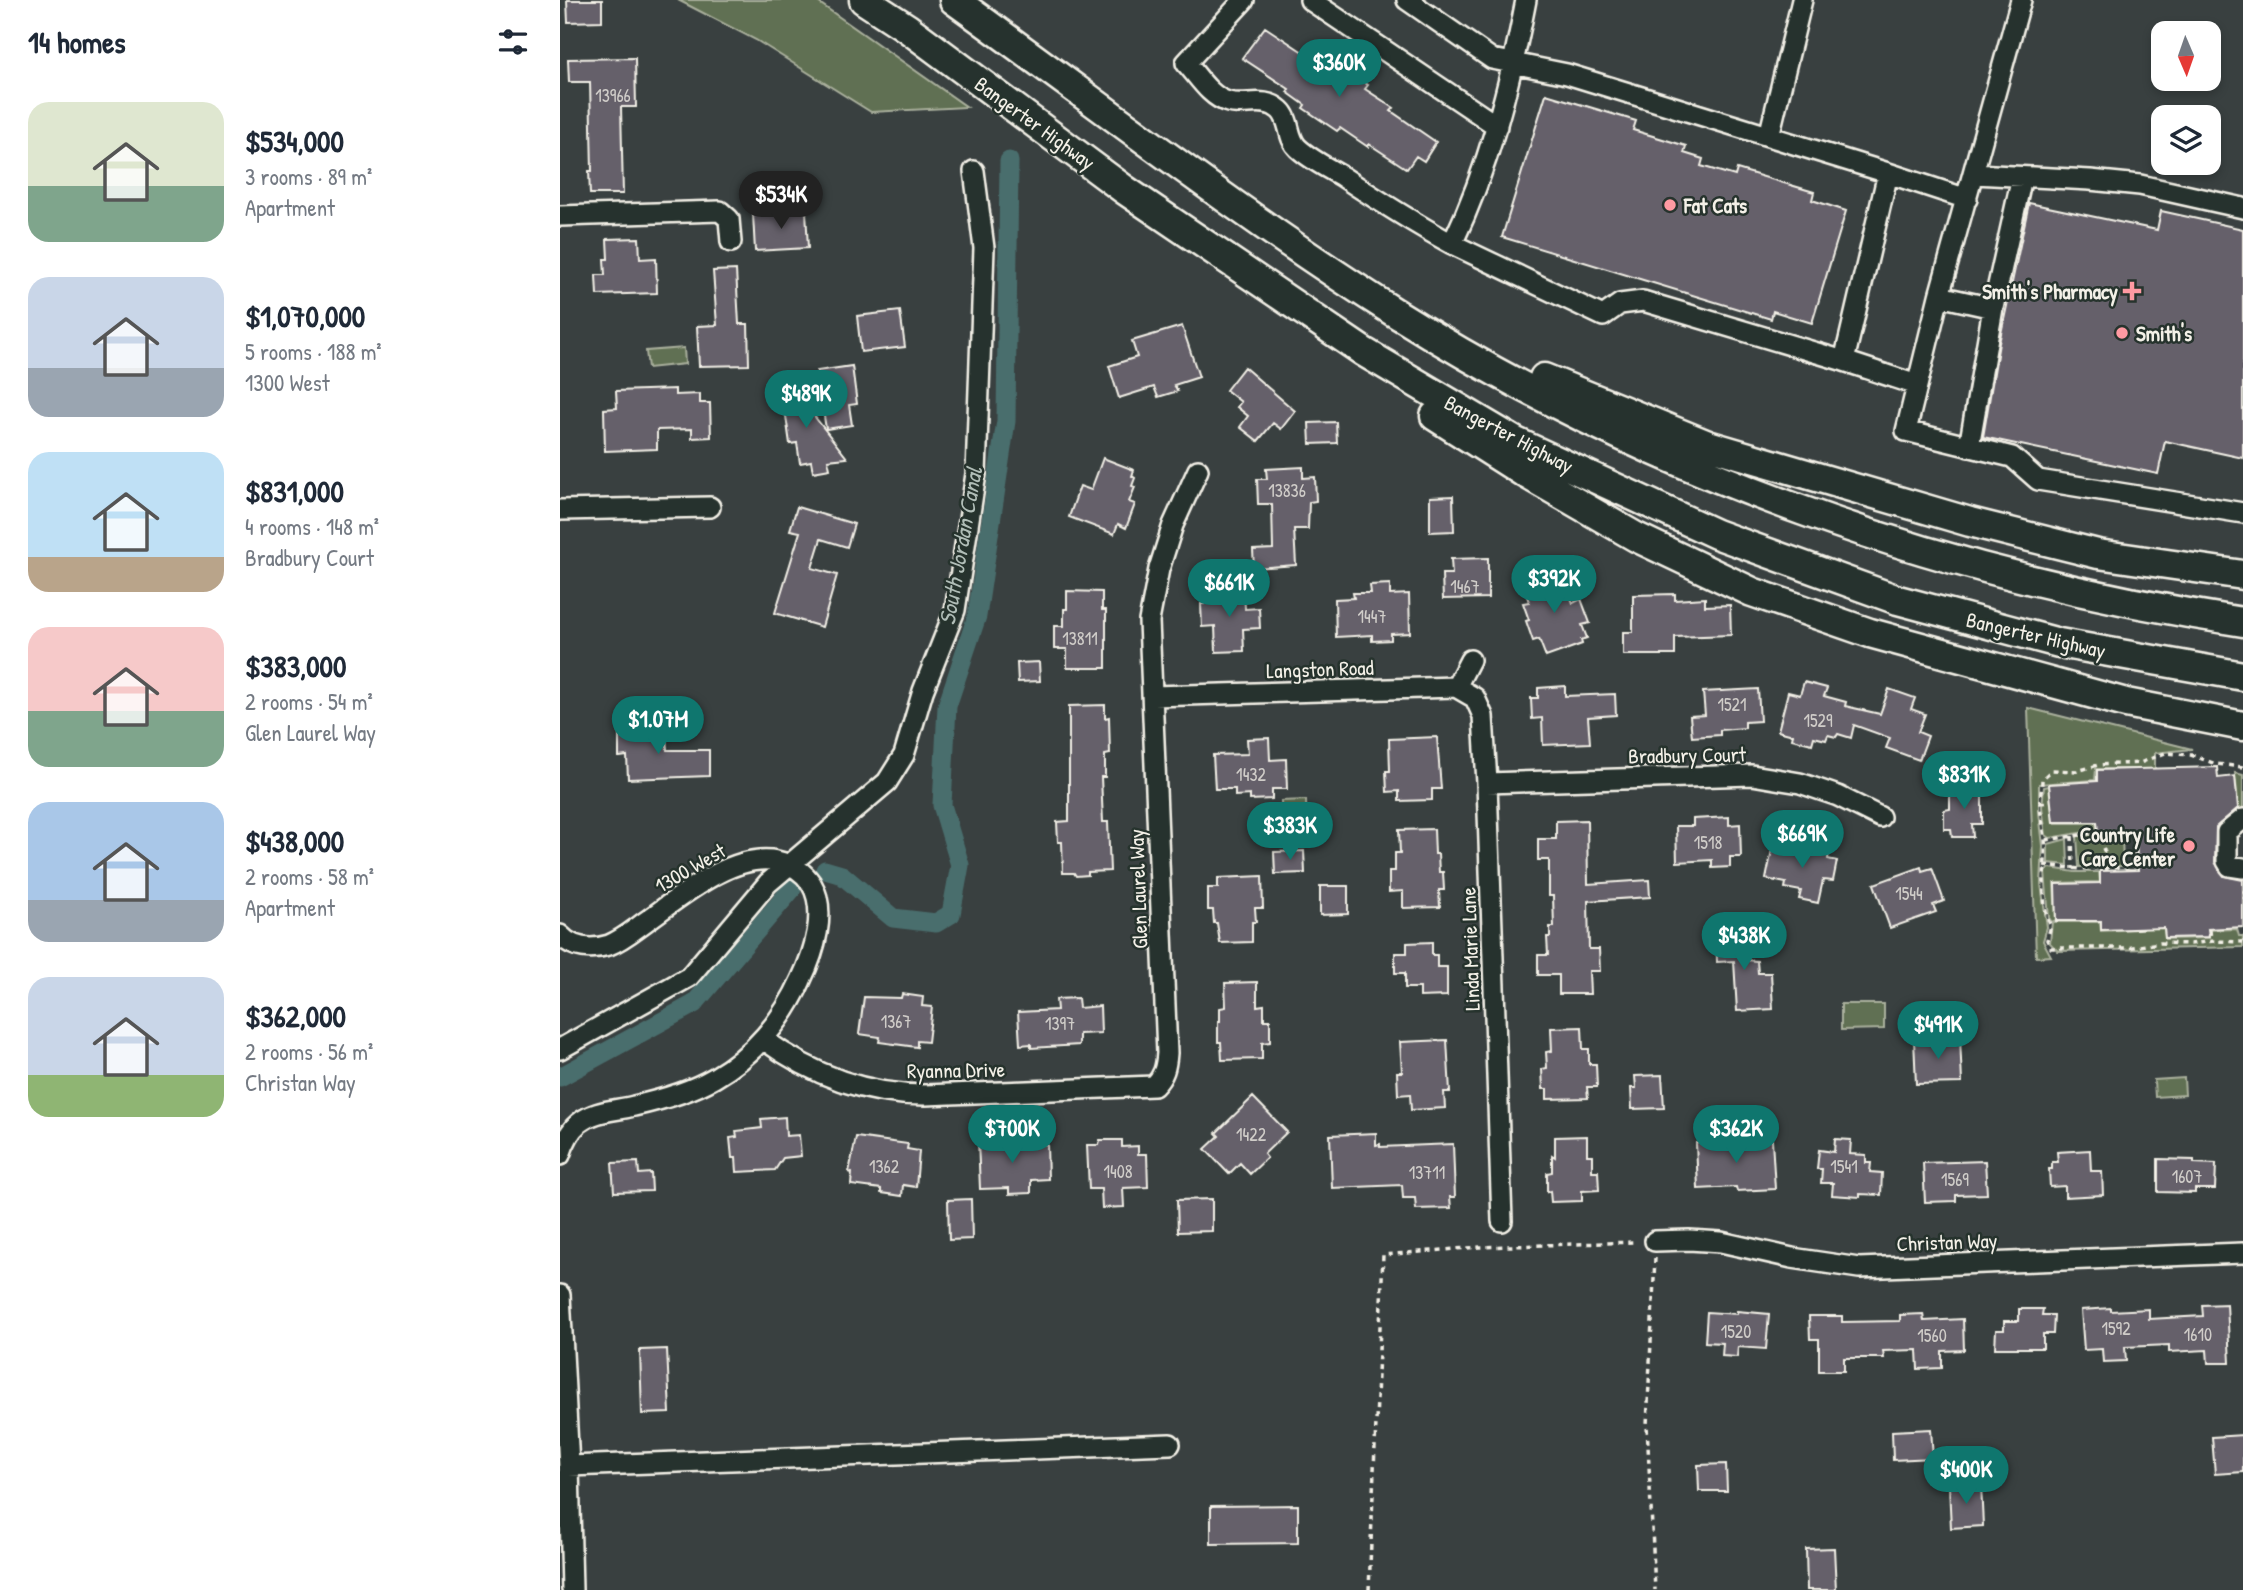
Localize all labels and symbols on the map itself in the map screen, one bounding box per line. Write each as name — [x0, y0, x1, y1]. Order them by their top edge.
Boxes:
north arrow — [2151, 21, 2221, 91]
pin: $360K — [1290, 40, 1388, 99]
street label: Bangerter Highway — [969, 69, 1101, 177]
house number: 13966 — [595, 83, 631, 108]
pin: $534K — [732, 172, 830, 231]
place label: Fat Cats — [1683, 191, 1747, 220]
marker: Fat Cats — [1662, 197, 1678, 213]
place label: Smith's Pharmacy — [1982, 277, 2118, 307]
marker: Smith's Pharmacy — [2124, 283, 2140, 299]
place label: Smith's — [2136, 319, 2192, 348]
marker: Smith's — [2114, 325, 2130, 341]
pin: $489K — [757, 370, 855, 430]
street label: Bangerter Highway — [1439, 388, 1579, 480]
water label: South Jordan Canal — [931, 464, 989, 627]
house number: 13836 — [1268, 478, 1306, 503]
pin: $392K — [1505, 556, 1603, 615]
pin: $661K — [1180, 560, 1278, 619]
house number: 1467 — [1450, 574, 1480, 599]
house number: 1447 — [1358, 604, 1387, 629]
street label: Bangerter Highway — [1963, 605, 2109, 665]
house number: 13811 — [1062, 626, 1098, 651]
street label: Langston Road — [1266, 653, 1374, 685]
house number: 1521 — [1717, 692, 1747, 717]
pin: $1.07M — [601, 696, 715, 756]
house number: 1529 — [1803, 708, 1833, 733]
street label: Bradbury Court — [1628, 739, 1747, 771]
pin: $831K — [1915, 752, 2013, 811]
house number: 1432 — [1236, 762, 1266, 787]
pin: $383K — [1241, 802, 1339, 862]
pin: $669K — [1753, 810, 1851, 870]
place label: Country Life Care Center — [2080, 820, 2176, 873]
street label: Glen Laurel Way — [1121, 829, 1155, 949]
house number: 1518 — [1694, 830, 1722, 855]
street label: 1300 West — [649, 836, 731, 900]
marker: Country Life Care Center — [2181, 838, 2197, 854]
house number: 1544 — [1895, 881, 1923, 906]
street label: Linda Marie Lane — [1453, 887, 1487, 1011]
pin: $438K — [1695, 912, 1793, 972]
pin: $491K — [1889, 1002, 1987, 1061]
house number: 1367 — [881, 1009, 911, 1034]
house number: 1397 — [1045, 1011, 1075, 1036]
street label: Ryanna Drive — [907, 1055, 1005, 1085]
pin: $700K — [963, 1106, 1061, 1165]
pin: $362K — [1687, 1106, 1785, 1165]
house number: 1422 — [1236, 1122, 1267, 1147]
house number: 1362 — [869, 1154, 900, 1179]
house number: 1541 — [1830, 1154, 1858, 1179]
house number: 1408 — [1103, 1159, 1133, 1184]
house number: 13711 — [1409, 1160, 1445, 1185]
house number: 1607 — [2172, 1164, 2202, 1189]
house number: 1569 — [1941, 1167, 1969, 1192]
street label: Christan Way — [1896, 1226, 1998, 1258]
house number: 1592 — [2101, 1316, 2131, 1341]
house number: 1520 — [1721, 1319, 1751, 1344]
house number: 1610 — [2184, 1322, 2212, 1347]
house number: 1560 — [1917, 1323, 1947, 1348]
pin: $400K — [1917, 1446, 2015, 1506]

